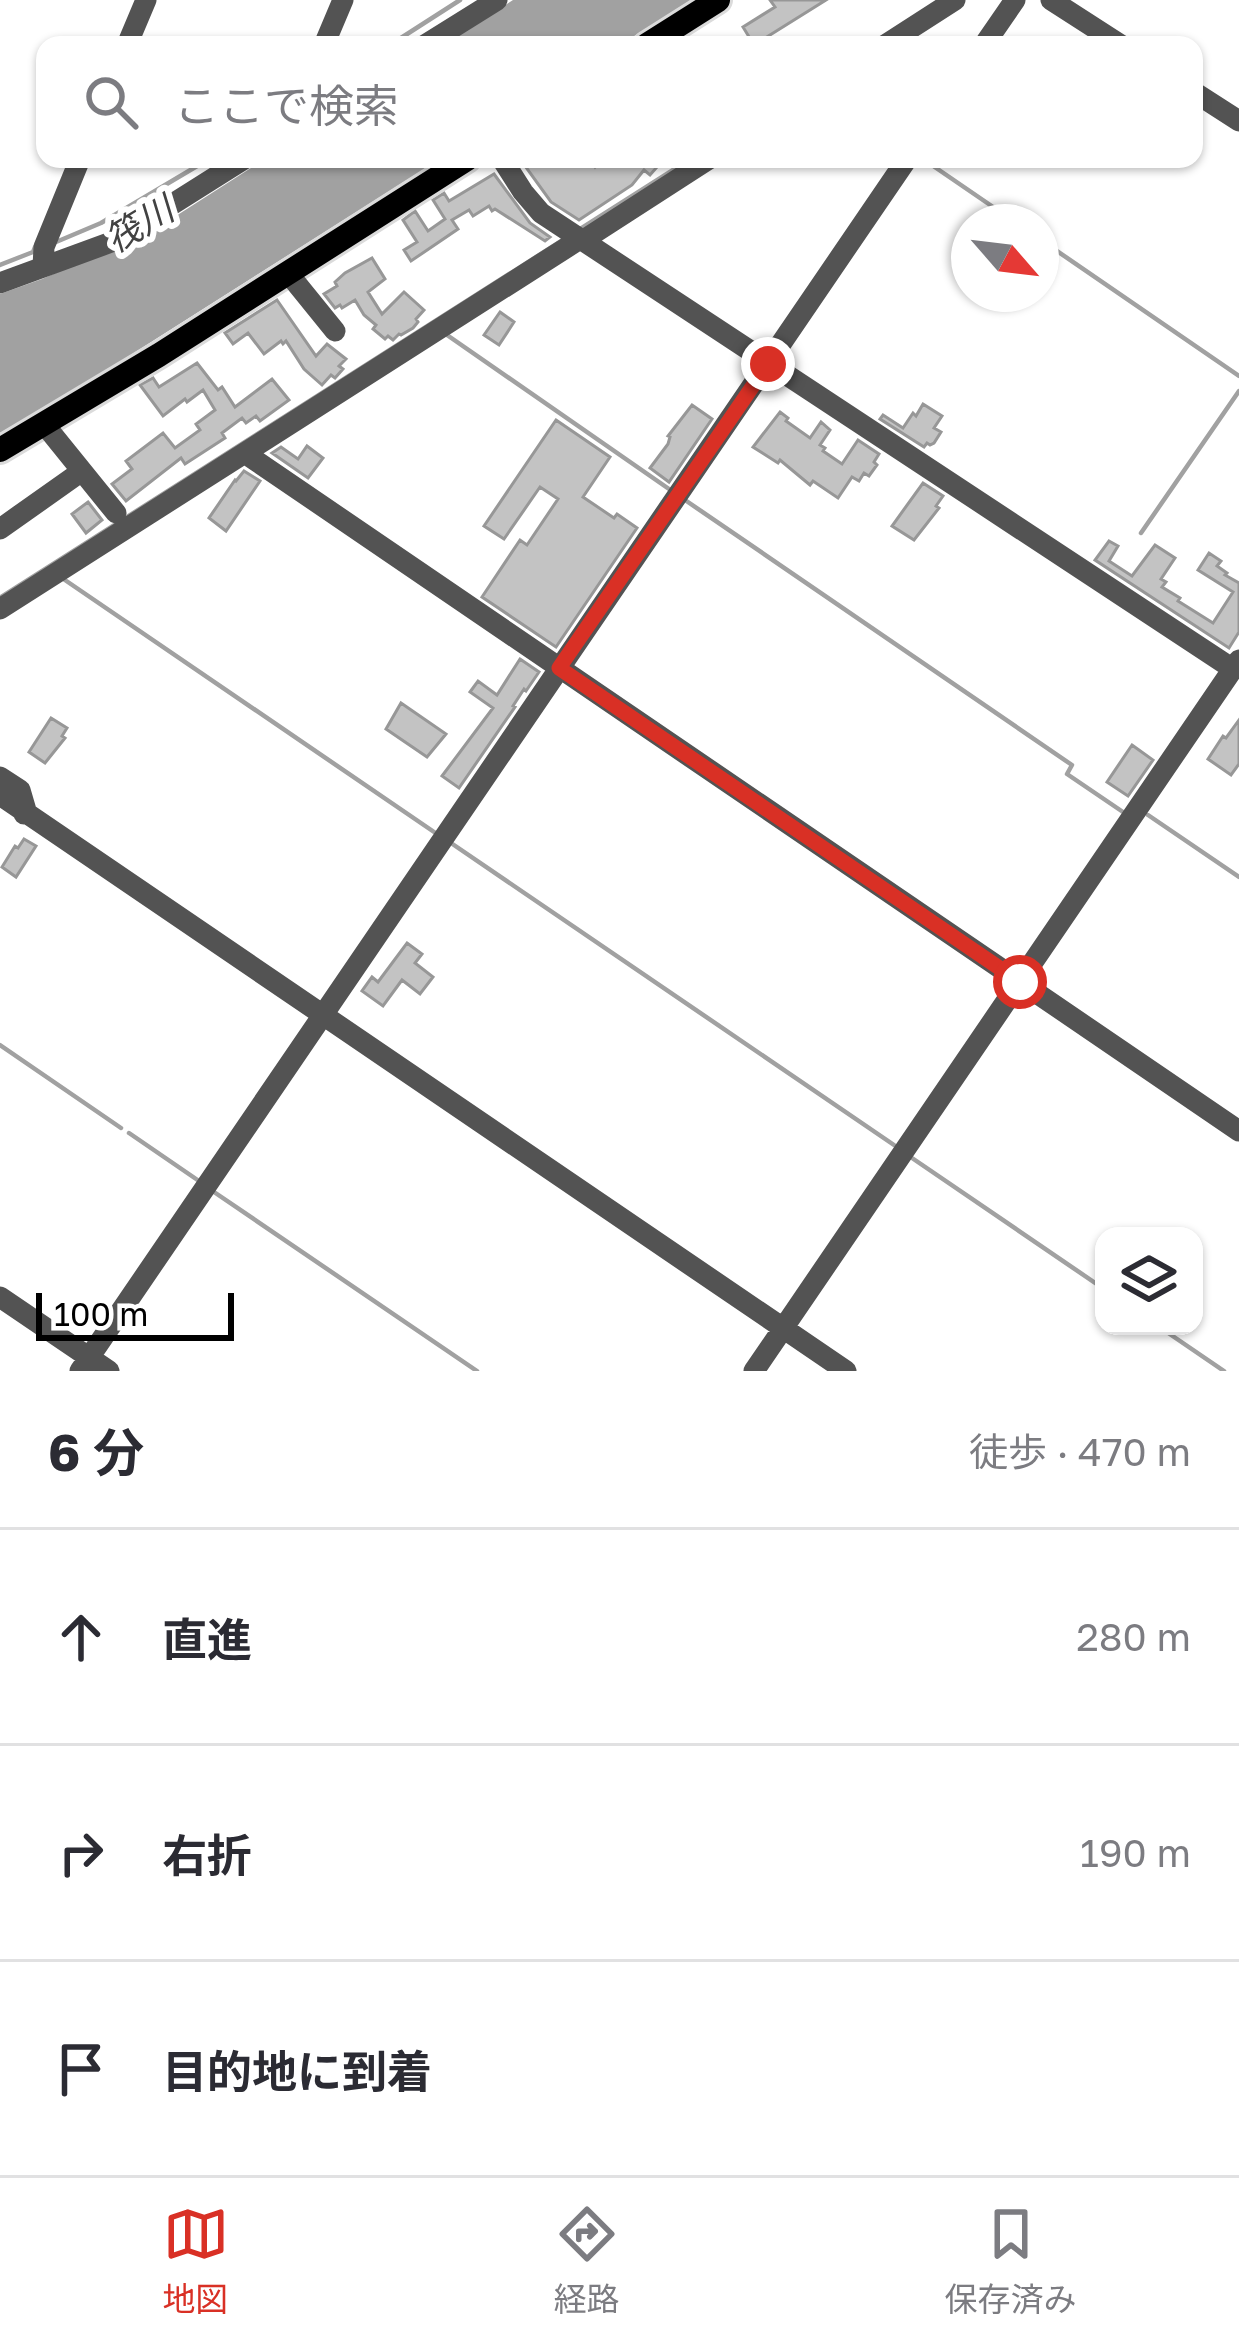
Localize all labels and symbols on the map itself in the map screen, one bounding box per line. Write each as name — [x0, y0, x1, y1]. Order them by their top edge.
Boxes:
water label: 筏川 — [97, 185, 184, 261]
north arrow — [951, 204, 1059, 312]
route end — [741, 337, 795, 391]
route start — [993, 955, 1047, 1009]
scale bar — [36, 1287, 234, 1340]

